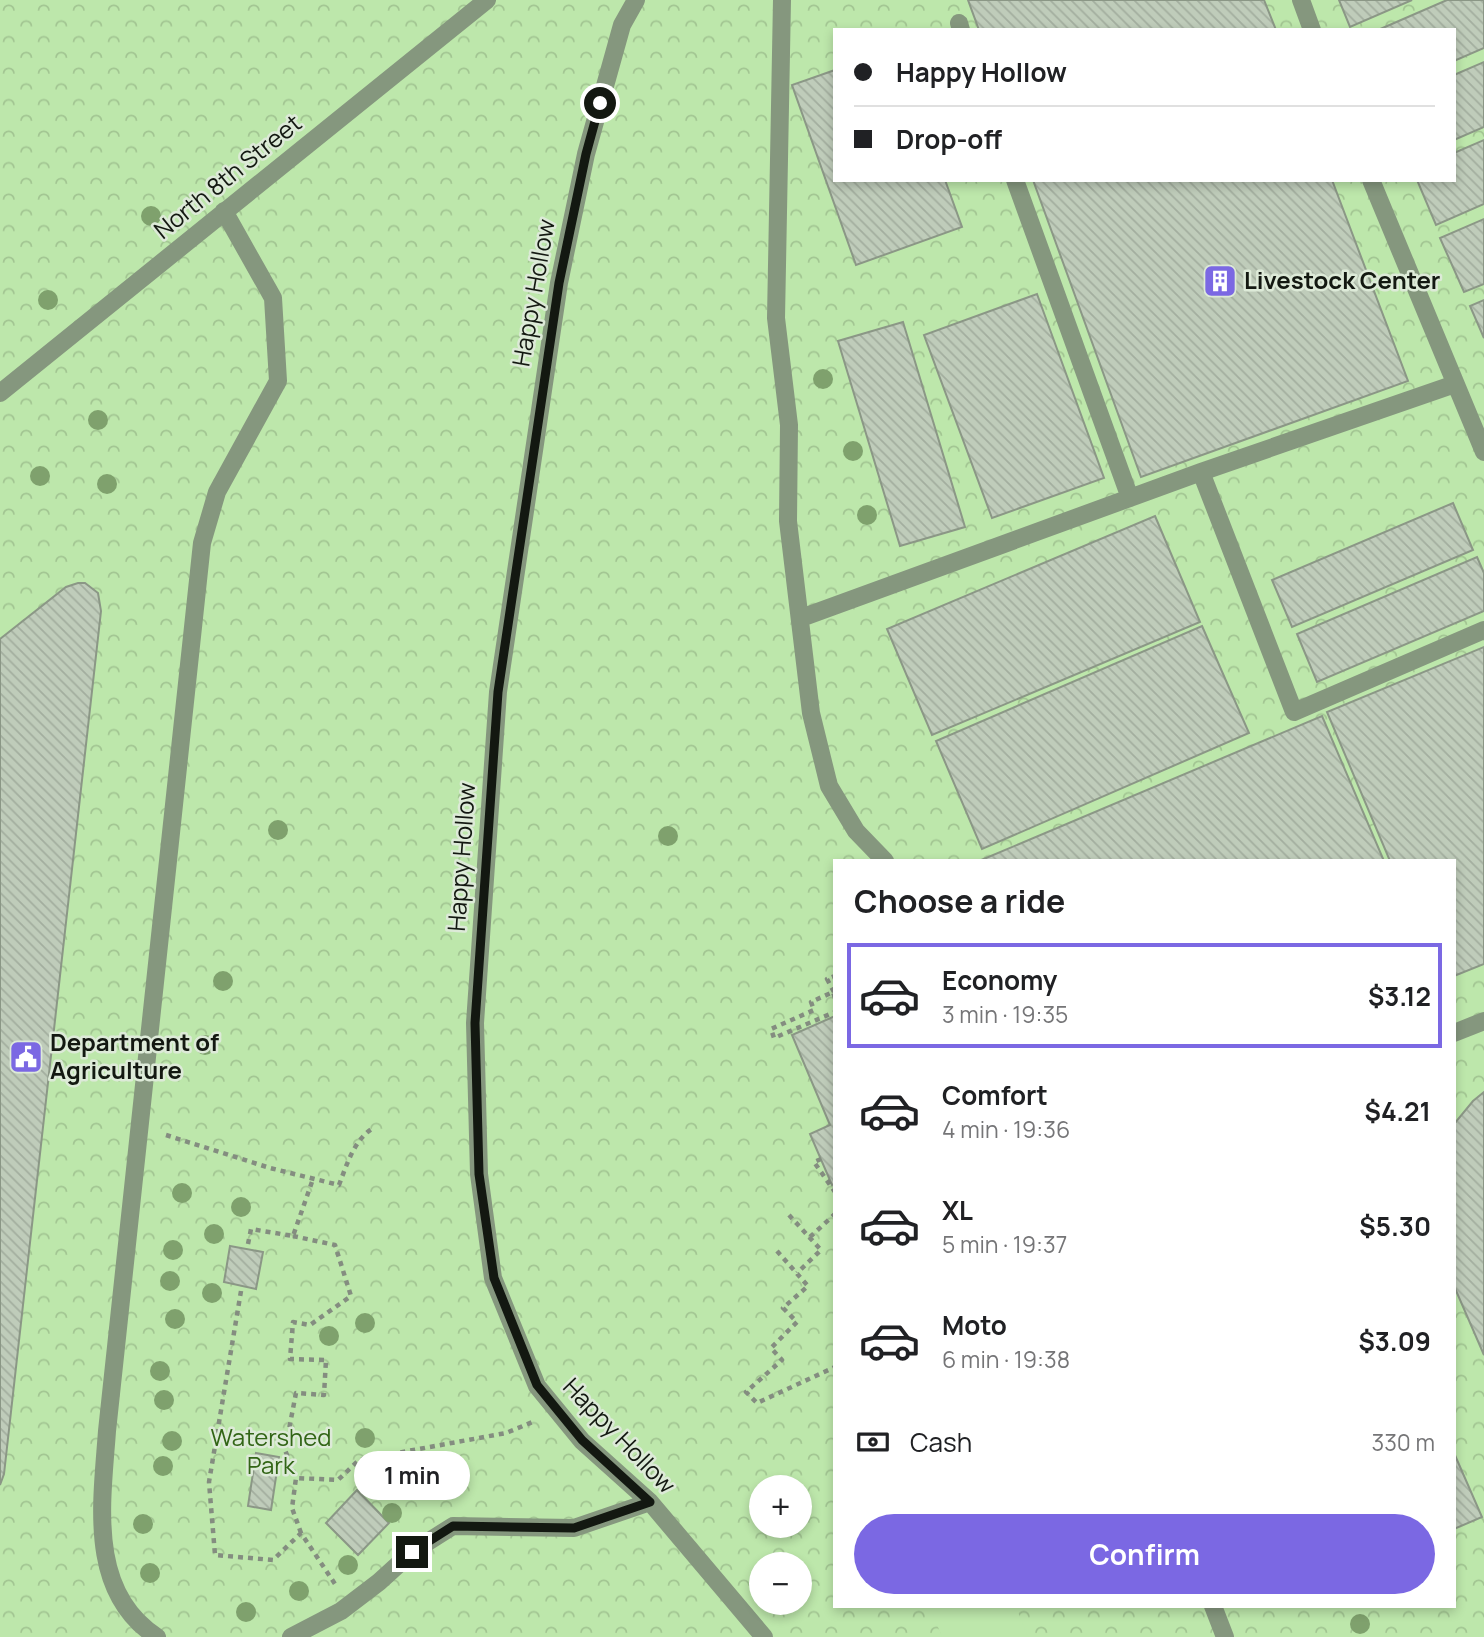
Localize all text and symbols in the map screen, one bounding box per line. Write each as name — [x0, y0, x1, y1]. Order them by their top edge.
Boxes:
text: Happy Hollow — [896, 54, 1067, 90]
route start — [584, 87, 616, 119]
street label: North 8th Street — [146, 106, 308, 246]
text: Drop-off — [896, 121, 1002, 157]
street label: Happy Hollow — [503, 216, 562, 369]
building icon: Livestock Center — [1201, 262, 1239, 300]
place label: Livestock Center — [1244, 263, 1440, 296]
street label: Happy Hollow — [439, 781, 482, 932]
text: Choose a ride — [854, 879, 1065, 923]
text: Economy — [942, 962, 1057, 998]
icon: car — [858, 964, 921, 1027]
text: $3.12 — [1368, 978, 1431, 1014]
text: 3 min · 19:35 — [942, 998, 1068, 1030]
place label: Department of Agriculture — [50, 1025, 219, 1086]
public building icon: Department of Agriculture — [7, 1038, 45, 1076]
text: Comfort — [942, 1077, 1048, 1113]
icon: car — [858, 1079, 921, 1142]
text: $4.21 — [1365, 1093, 1431, 1129]
text: 4 min · 19:36 — [942, 1113, 1070, 1145]
text: XL — [942, 1192, 973, 1228]
icon: car — [858, 1194, 921, 1257]
text: $5.30 — [1359, 1208, 1431, 1244]
text: 5 min · 19:37 — [942, 1228, 1067, 1260]
text: Moto — [942, 1307, 1007, 1343]
icon: car — [858, 1309, 921, 1372]
text: $3.09 — [1358, 1323, 1431, 1359]
text: 6 min · 19:38 — [942, 1343, 1070, 1375]
street label: Happy Hollow — [556, 1370, 684, 1500]
park label: Watershed Park — [210, 1420, 332, 1481]
icon: cash — [854, 1423, 892, 1461]
text: Cash — [910, 1424, 972, 1460]
text: 330 m — [1371, 1426, 1435, 1458]
callout: 1 min — [354, 1450, 470, 1500]
text: 1 min — [384, 1459, 440, 1491]
map controls — [749, 1475, 812, 1615]
button: + — [749, 1475, 812, 1538]
button: Confirm — [854, 1514, 1435, 1594]
route end — [396, 1536, 428, 1568]
button: − — [749, 1552, 812, 1615]

